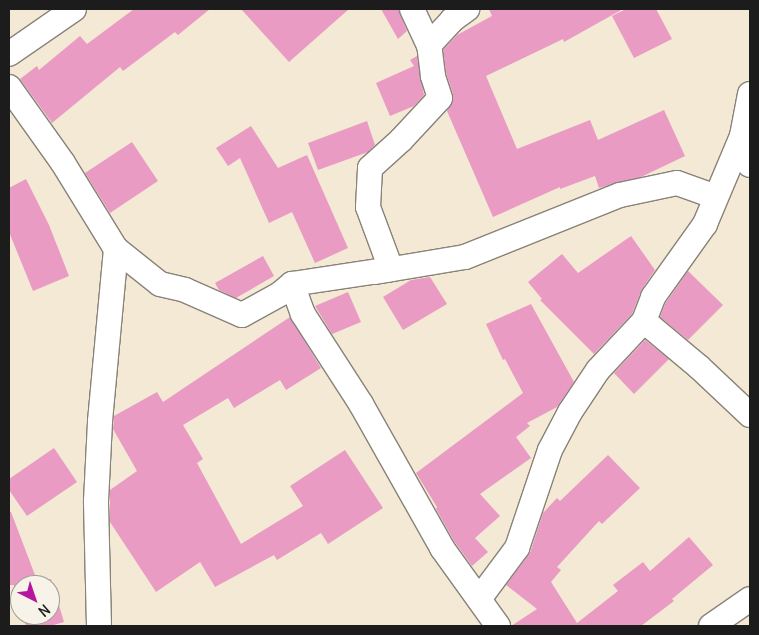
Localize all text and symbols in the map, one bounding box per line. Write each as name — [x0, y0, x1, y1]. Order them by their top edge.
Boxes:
north arrow — [10, 575, 60, 625]
text: N — [35, 601, 54, 621]

